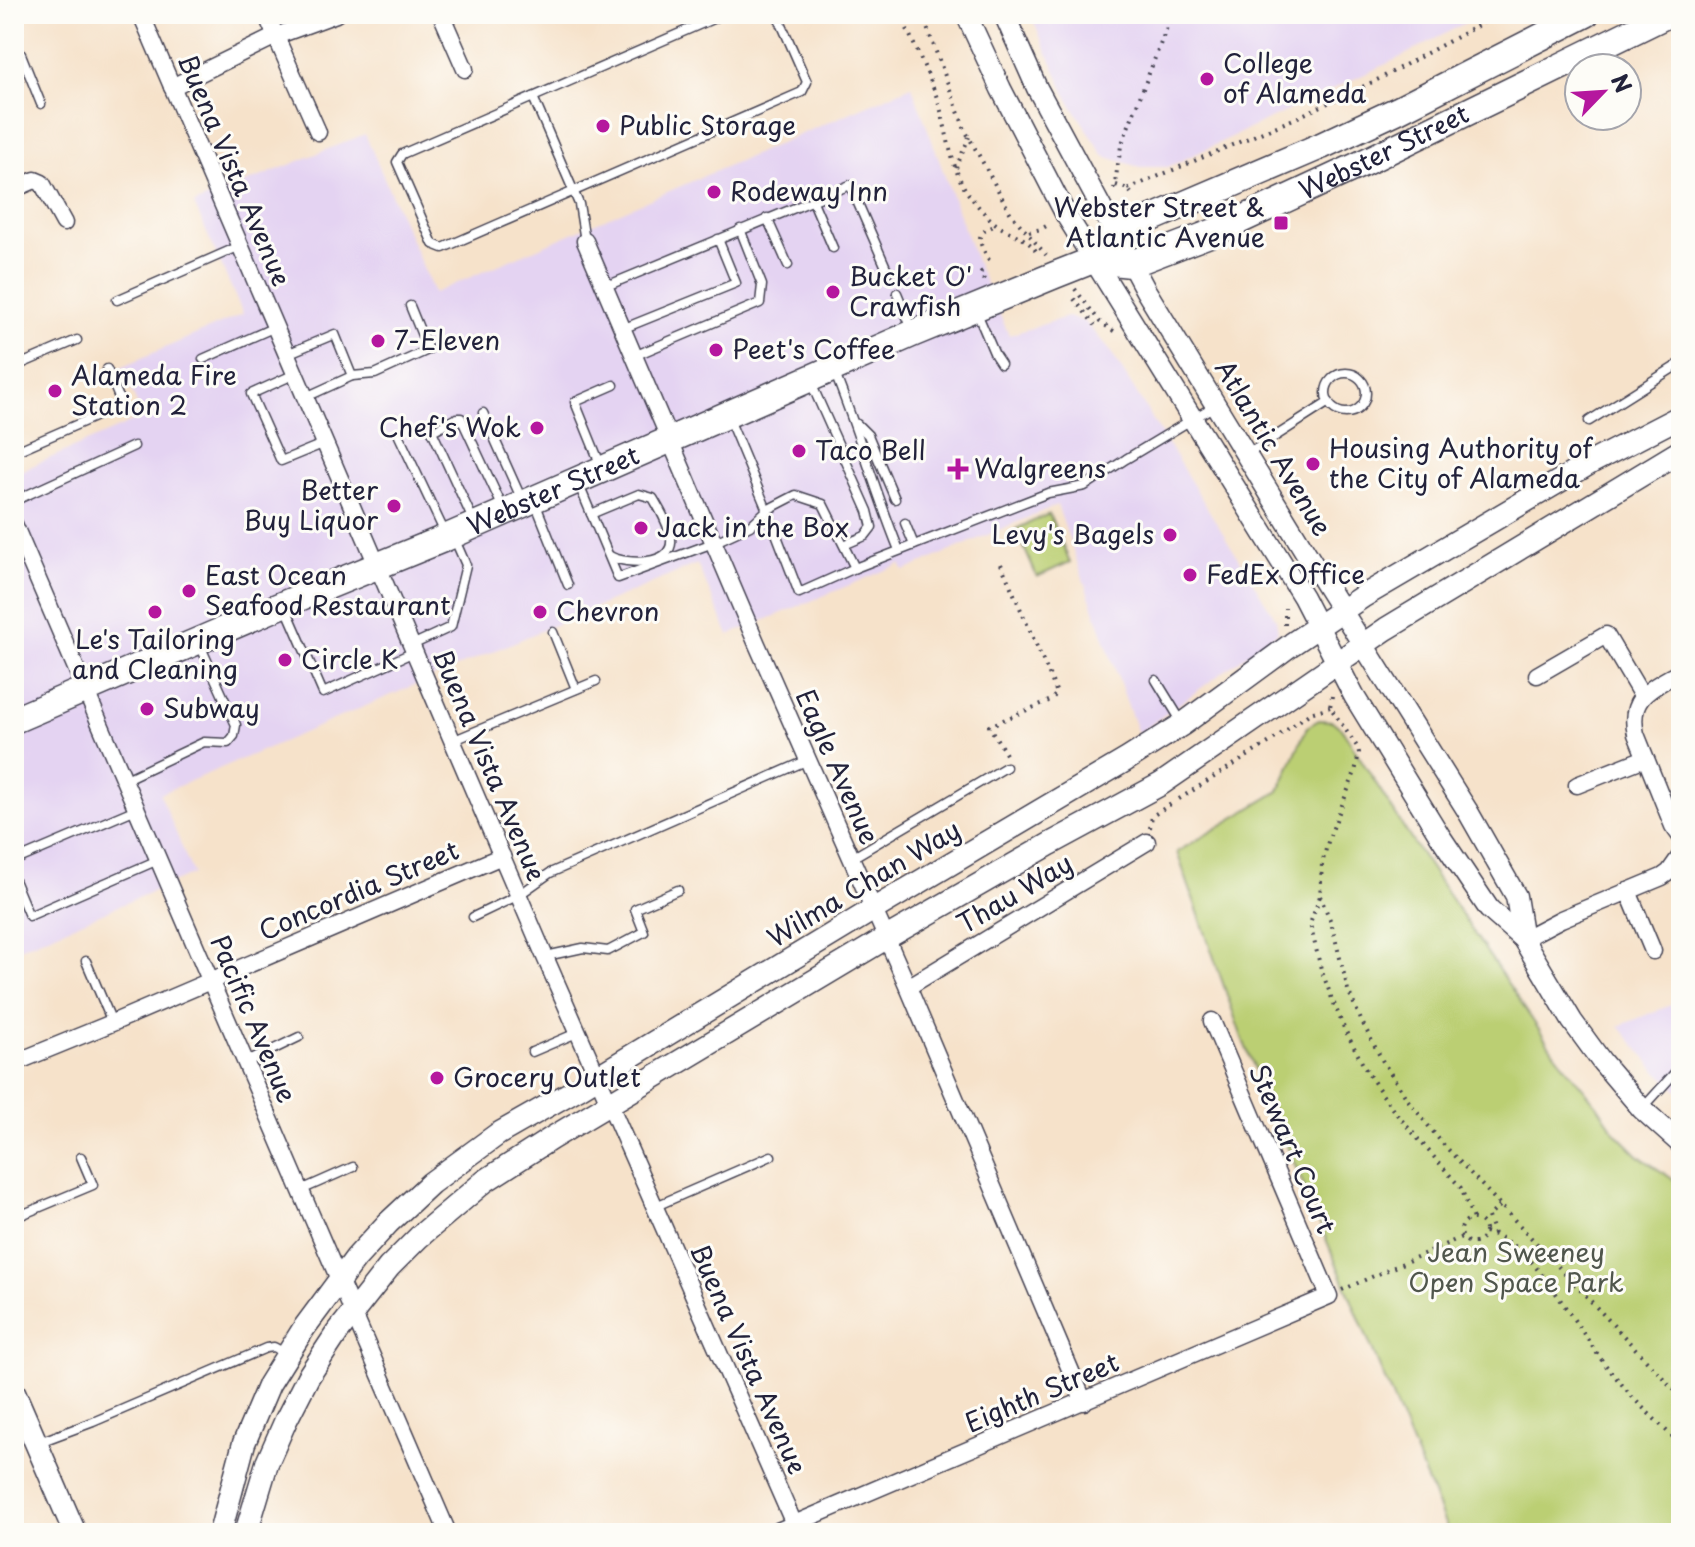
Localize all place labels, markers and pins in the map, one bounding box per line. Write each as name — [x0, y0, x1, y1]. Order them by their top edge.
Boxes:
place label: College of Alameda — [1223, 43, 1366, 112]
marker: College of Alameda — [1198, 70, 1216, 88]
place label: Public Storage — [619, 105, 796, 144]
marker: Public Storage — [594, 117, 612, 135]
place label: Rodeway Inn — [730, 171, 888, 210]
marker: Rodeway Inn — [705, 183, 723, 201]
place label: Webster Street & Atlantic Avenue — [1054, 187, 1265, 256]
marker: Webster Street & Atlantic Avenue — [1272, 214, 1290, 232]
place label: Bucket O' Crawfish — [849, 256, 972, 325]
marker: Bucket O' Crawfish — [824, 283, 842, 301]
place label: 7-Eleven — [394, 320, 500, 359]
place label: Peet's Coffee — [732, 329, 896, 368]
marker: 7-Eleven — [369, 332, 387, 350]
marker: Peet's Coffee — [707, 341, 725, 359]
place label: Alameda Fire Station 2 — [71, 355, 237, 424]
marker: Alameda Fire Station 2 — [46, 382, 64, 400]
place label: Chef's Wok — [379, 407, 521, 446]
marker: Chef's Wok — [528, 419, 546, 437]
place label: Housing Authority of the City of Alameda — [1329, 428, 1593, 497]
place label: Taco Bell — [815, 430, 926, 469]
marker: Taco Bell — [790, 442, 808, 460]
place label: Walgreens — [974, 448, 1106, 487]
marker: Housing Authority of the City of Alameda — [1304, 455, 1322, 473]
marker: Walgreens — [949, 460, 967, 478]
place label: Better Buy Liquor — [244, 470, 379, 539]
marker: Better Buy Liquor — [385, 497, 403, 515]
place label: Jack in the Box — [657, 507, 849, 546]
place label: Levy's Bagels — [992, 514, 1154, 553]
marker: Jack in the Box — [632, 519, 650, 537]
marker: Levy's Bagels — [1161, 526, 1179, 544]
place label: FedEx Office — [1206, 554, 1365, 593]
place label: East Ocean Seafood Restaurant — [205, 555, 451, 624]
marker: FedEx Office — [1181, 566, 1199, 584]
marker: East Ocean Seafood Restaurant — [180, 582, 198, 600]
place label: Chevron — [556, 591, 659, 630]
marker: Le's Tailoring and Cleaning — [146, 603, 164, 621]
marker: Chevron — [531, 603, 549, 621]
place label: Le's Tailoring and Cleaning — [72, 619, 238, 688]
place label: Circle K — [301, 639, 399, 678]
marker: Circle K — [276, 651, 294, 669]
place label: Subway — [163, 688, 260, 727]
marker: Subway — [138, 700, 156, 718]
place label: Grocery Outlet — [453, 1057, 641, 1096]
marker: Grocery Outlet — [428, 1069, 446, 1087]

